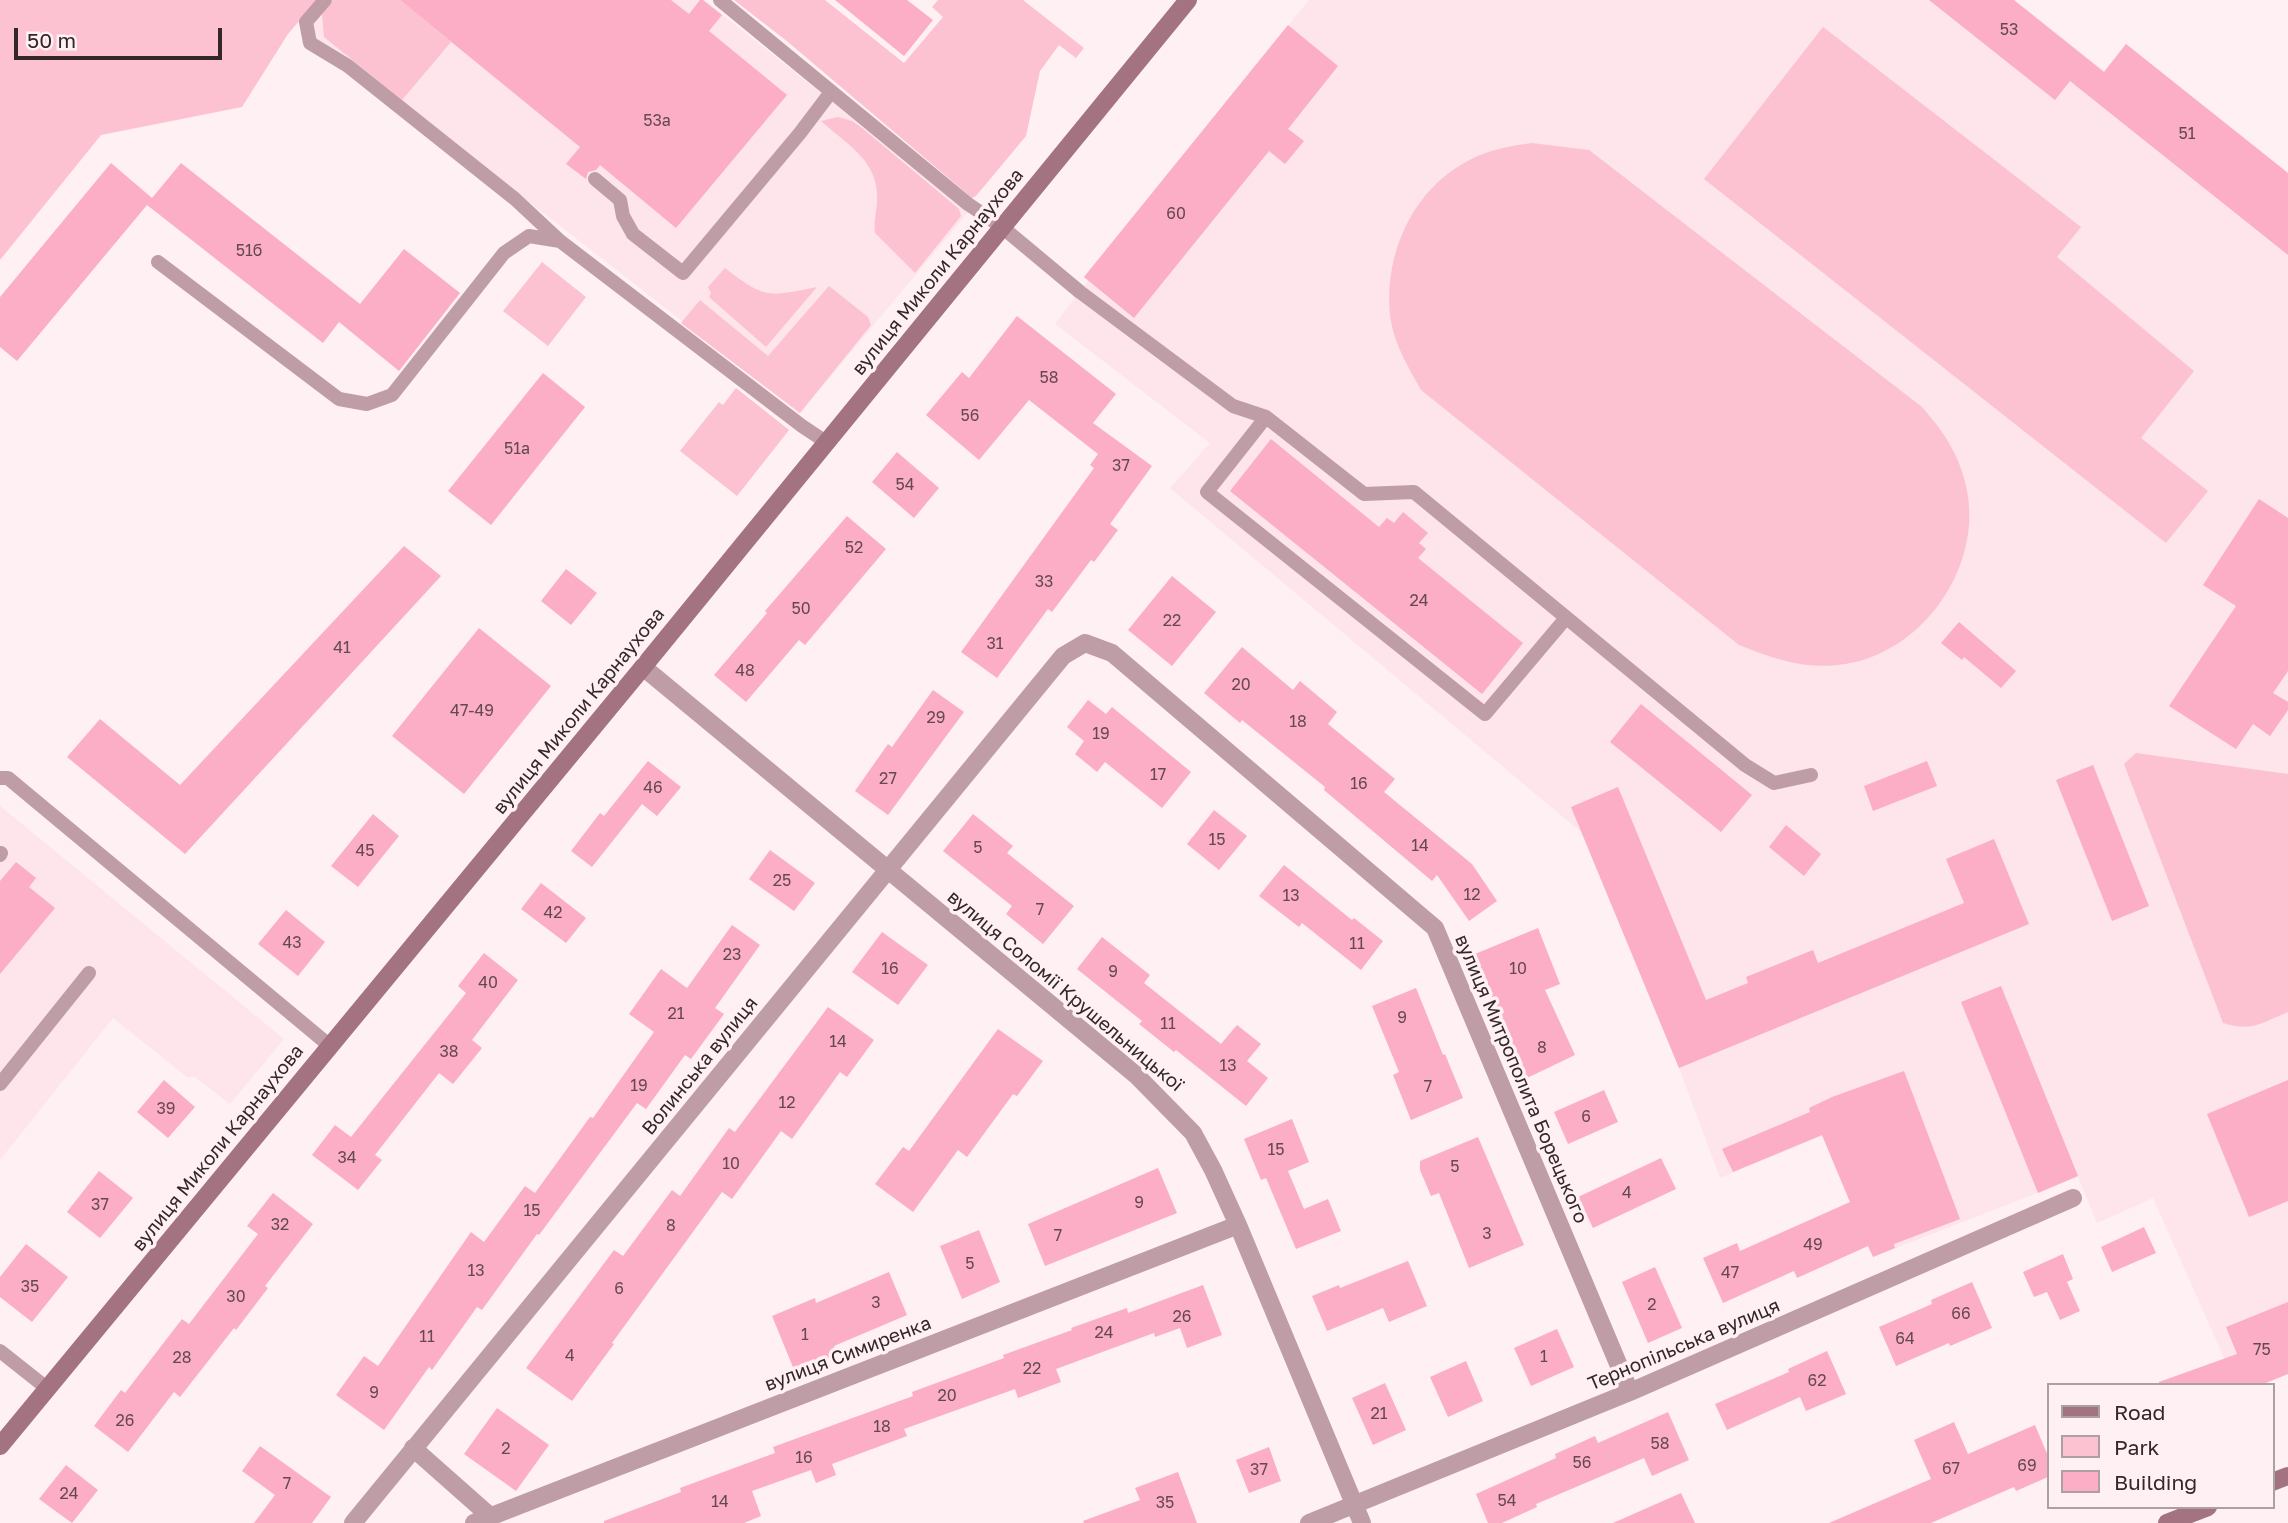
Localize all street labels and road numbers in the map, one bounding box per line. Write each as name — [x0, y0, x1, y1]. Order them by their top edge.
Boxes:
street label: вулиця Миколи Карнаухова — [848, 164, 1028, 380]
street label: вулиця Миколи Карнаухова — [489, 603, 669, 819]
street label: вулиця Соломії Крушельницької — [942, 886, 1188, 1096]
street label: вулиця Митрополита Борецького — [1450, 931, 1592, 1227]
street label: Волинська вулиця — [637, 992, 763, 1140]
street label: вулиця Миколи Карнаухова — [128, 1040, 308, 1256]
street label: Тернопільська вулиця — [1585, 1294, 1783, 1396]
street label: вулиця Симиренка — [762, 1312, 934, 1396]

